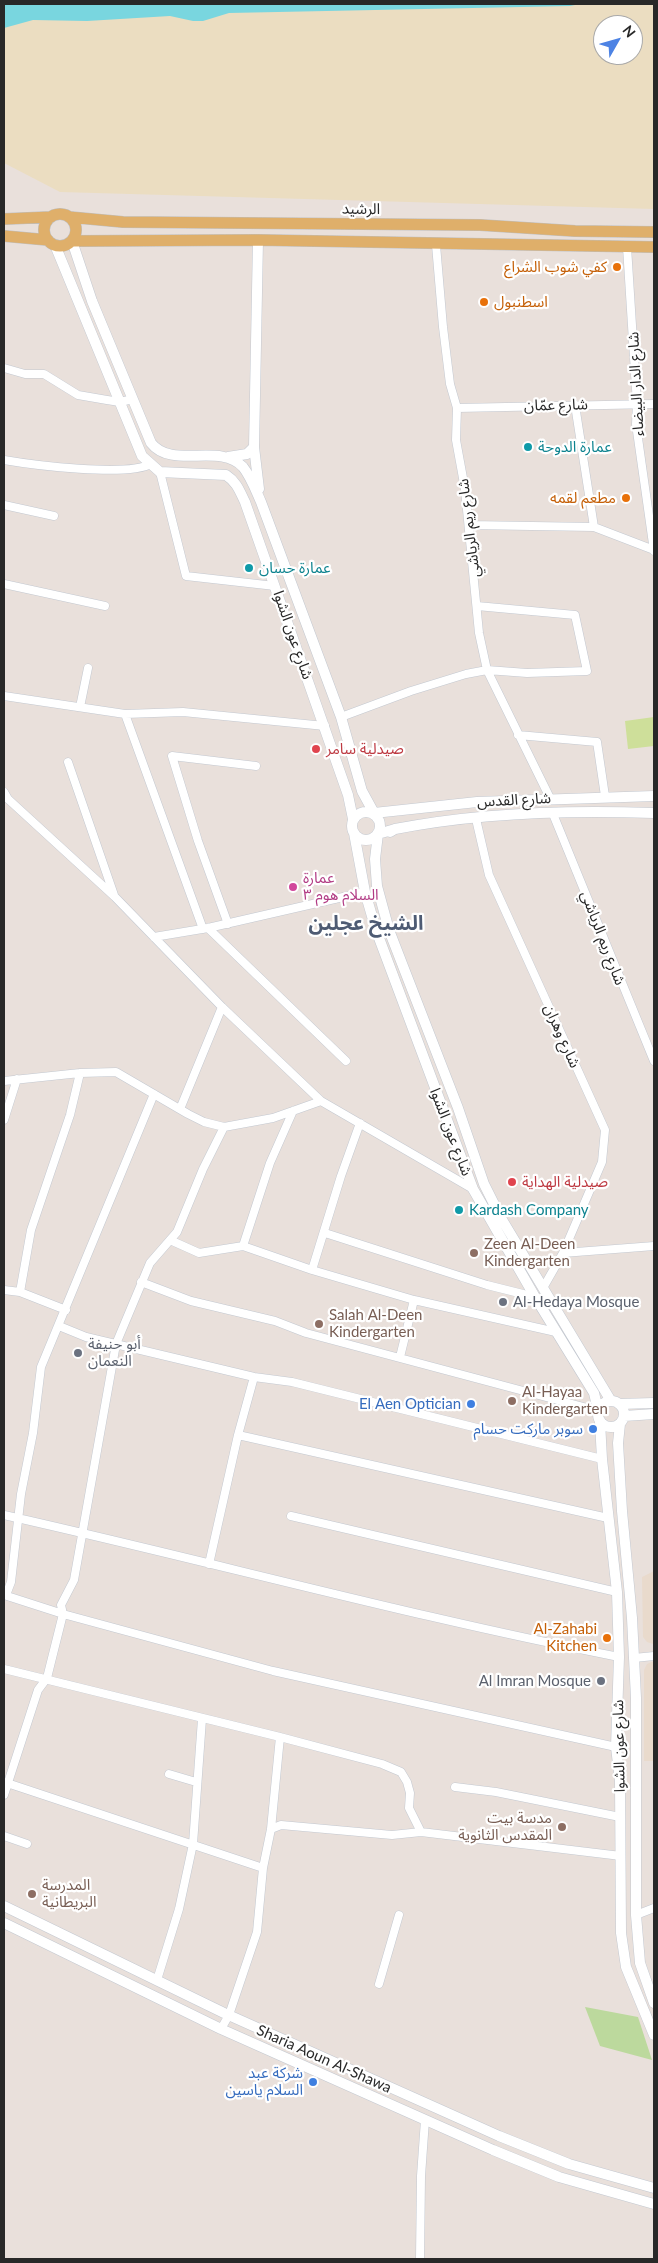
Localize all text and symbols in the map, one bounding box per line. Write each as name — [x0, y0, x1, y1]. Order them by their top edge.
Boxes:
north arrow — [593, 15, 643, 65]
text: N — [619, 22, 639, 41]
street label: الرشيد — [342, 200, 380, 218]
place label: كفي شوب الشراع — [504, 258, 607, 276]
marker: كفي شوب الشراع — [611, 261, 623, 273]
place label: اسطنبول — [494, 293, 548, 311]
marker: اسطنبول — [478, 296, 490, 308]
street label: شارع الدار البيضاء — [624, 331, 648, 437]
street label: شارع عمّان — [524, 395, 588, 415]
place label: عمارة الدوحة — [538, 438, 612, 456]
marker: عمارة الدوحة — [522, 441, 534, 453]
street label: شارع ريم الرياشي — [454, 478, 484, 578]
place label: مطعم لقمه — [550, 489, 616, 507]
marker: مطعم لقمه — [620, 492, 632, 504]
place label: عمارة حسان — [259, 559, 331, 577]
marker: عمارة حسان — [243, 562, 255, 574]
street label: شارع عون الشوا — [269, 588, 317, 682]
place label: صيدلية سامر — [326, 740, 404, 758]
marker: صيدلية سامر — [310, 743, 322, 755]
street label: شارع القدس — [477, 789, 551, 811]
place label: عمارة السلام هوم ٣ — [303, 869, 379, 904]
marker: عمارة السلام هوم ٣ — [287, 881, 299, 893]
street label: شارع ريم الرياشي — [577, 888, 629, 988]
district label: الشيخ عجلين — [309, 912, 423, 936]
street label: شارع وهران — [540, 1001, 584, 1071]
street label: شارع عون الشوا — [426, 1086, 476, 1178]
place label: صيدلية الهداية — [522, 1173, 608, 1191]
marker: صيدلية الهداية — [506, 1176, 518, 1188]
place label: Kardash Company — [469, 1201, 589, 1219]
marker: Kardash Company — [453, 1204, 465, 1216]
place label: Zeen Al-Deen Kindergarten — [484, 1235, 575, 1270]
marker: Zeen Al-Deen Kindergarten — [468, 1247, 480, 1259]
place label: Al-Hedaya Mosque — [513, 1293, 639, 1311]
marker: Al-Hedaya Mosque — [497, 1296, 509, 1308]
place label: Salah Al-Deen Kindergarten — [329, 1306, 422, 1341]
marker: Salah Al-Deen Kindergarten — [313, 1318, 325, 1330]
place label: أبو حنيفة النعمان — [88, 1335, 141, 1370]
marker: أبو حنيفة النعمان — [72, 1347, 84, 1359]
place label: Al-Hayaa Kindergarten — [522, 1383, 608, 1418]
place label: El Aen Optician — [359, 1395, 461, 1413]
marker: Al-Hayaa Kindergarten — [506, 1395, 518, 1407]
marker: El Aen Optician — [465, 1398, 477, 1410]
place label: سوبر ماركت حسام — [474, 1420, 583, 1438]
marker: سوبر ماركت حسام — [587, 1423, 599, 1435]
place label: Al-Zahabi Kitchen — [534, 1620, 597, 1655]
marker: Al-Zahabi Kitchen — [601, 1632, 613, 1644]
place label: Al Imran Mosque — [479, 1672, 591, 1690]
marker: Al Imran Mosque — [595, 1675, 607, 1687]
street label: شارع عون الشوا — [609, 1700, 629, 1792]
place label: مدسة بيت المقدس الثانوية — [458, 1809, 552, 1844]
marker: مدسة بيت المقدس الثانوية — [556, 1821, 568, 1833]
place label: المدرسة البريطانية — [42, 1876, 97, 1911]
marker: المدرسة البريطانية — [26, 1888, 38, 1900]
street label: Sharia Aoun Al-Shawa — [254, 2021, 394, 2097]
place label: شركة عبد السلام ياسين — [226, 2064, 303, 2099]
marker: شركة عبد السلام ياسين — [307, 2076, 319, 2088]

